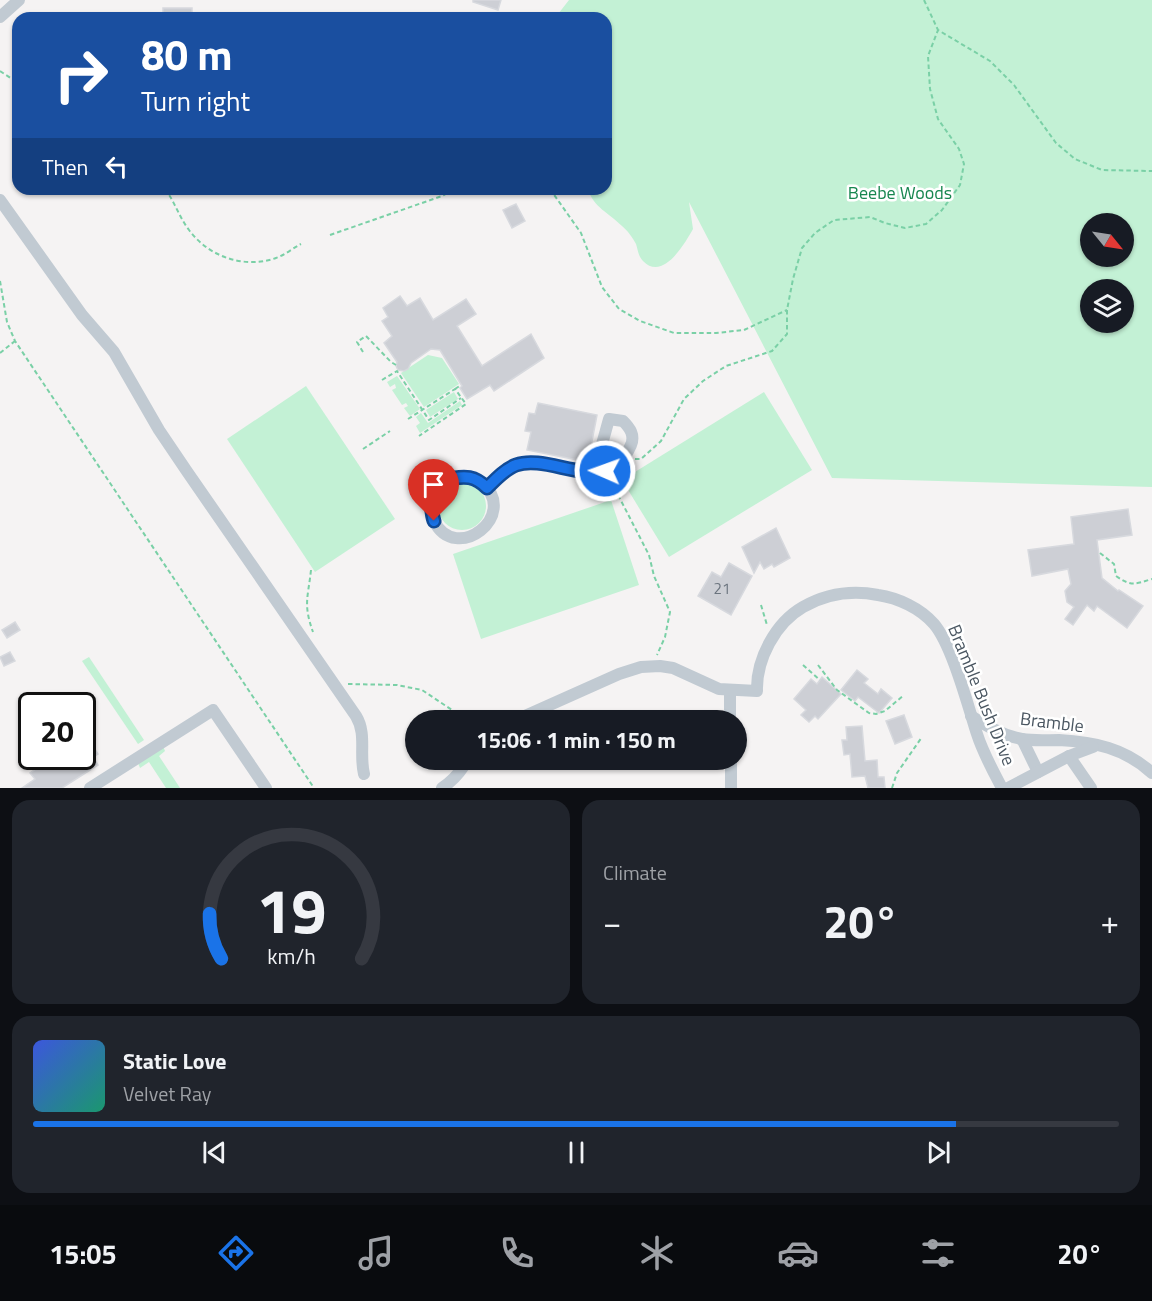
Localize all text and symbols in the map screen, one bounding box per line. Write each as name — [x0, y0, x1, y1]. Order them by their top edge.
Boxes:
text: 80 m — [141, 22, 233, 86]
icon: right — [42, 36, 120, 114]
text: Turn right — [141, 80, 250, 121]
text: Then — [42, 150, 88, 184]
icon: left — [100, 150, 133, 183]
park label: Beebe Woods — [848, 179, 952, 206]
north arrow — [1080, 213, 1134, 267]
map controls — [1080, 213, 1134, 333]
button: layers — [1080, 279, 1134, 333]
position arrow — [573, 439, 637, 503]
pin — [408, 459, 459, 521]
icon: arrive — [417, 468, 450, 501]
house number: 21 — [714, 577, 730, 600]
street label: Bramble Bush Drive — [941, 620, 1023, 770]
speed limit sign: 20 — [18, 692, 96, 770]
street label: Bramble — [1019, 705, 1085, 739]
text: 15:06 · 1 min · 150 m — [476, 723, 676, 757]
text: Climate — [603, 857, 667, 888]
text: 19 — [256, 862, 326, 957]
text: 20° — [823, 887, 899, 955]
text: − — [603, 897, 621, 947]
text: + — [1101, 897, 1119, 947]
text: km/h — [267, 940, 315, 972]
text: Static Love — [123, 1044, 226, 1078]
text: Velvet Ray — [123, 1078, 212, 1109]
icon: previous — [198, 1136, 231, 1169]
icon: pause — [560, 1136, 593, 1169]
icon: next — [922, 1136, 955, 1169]
icon: directions — [215, 1232, 257, 1274]
icon: music — [355, 1232, 397, 1274]
icon: phone — [496, 1232, 538, 1274]
icon: climate — [636, 1232, 678, 1274]
icon: car — [777, 1232, 819, 1274]
icon: filters — [917, 1232, 959, 1274]
text: 15:05 — [49, 1233, 117, 1274]
text: 20° — [1057, 1233, 1103, 1274]

